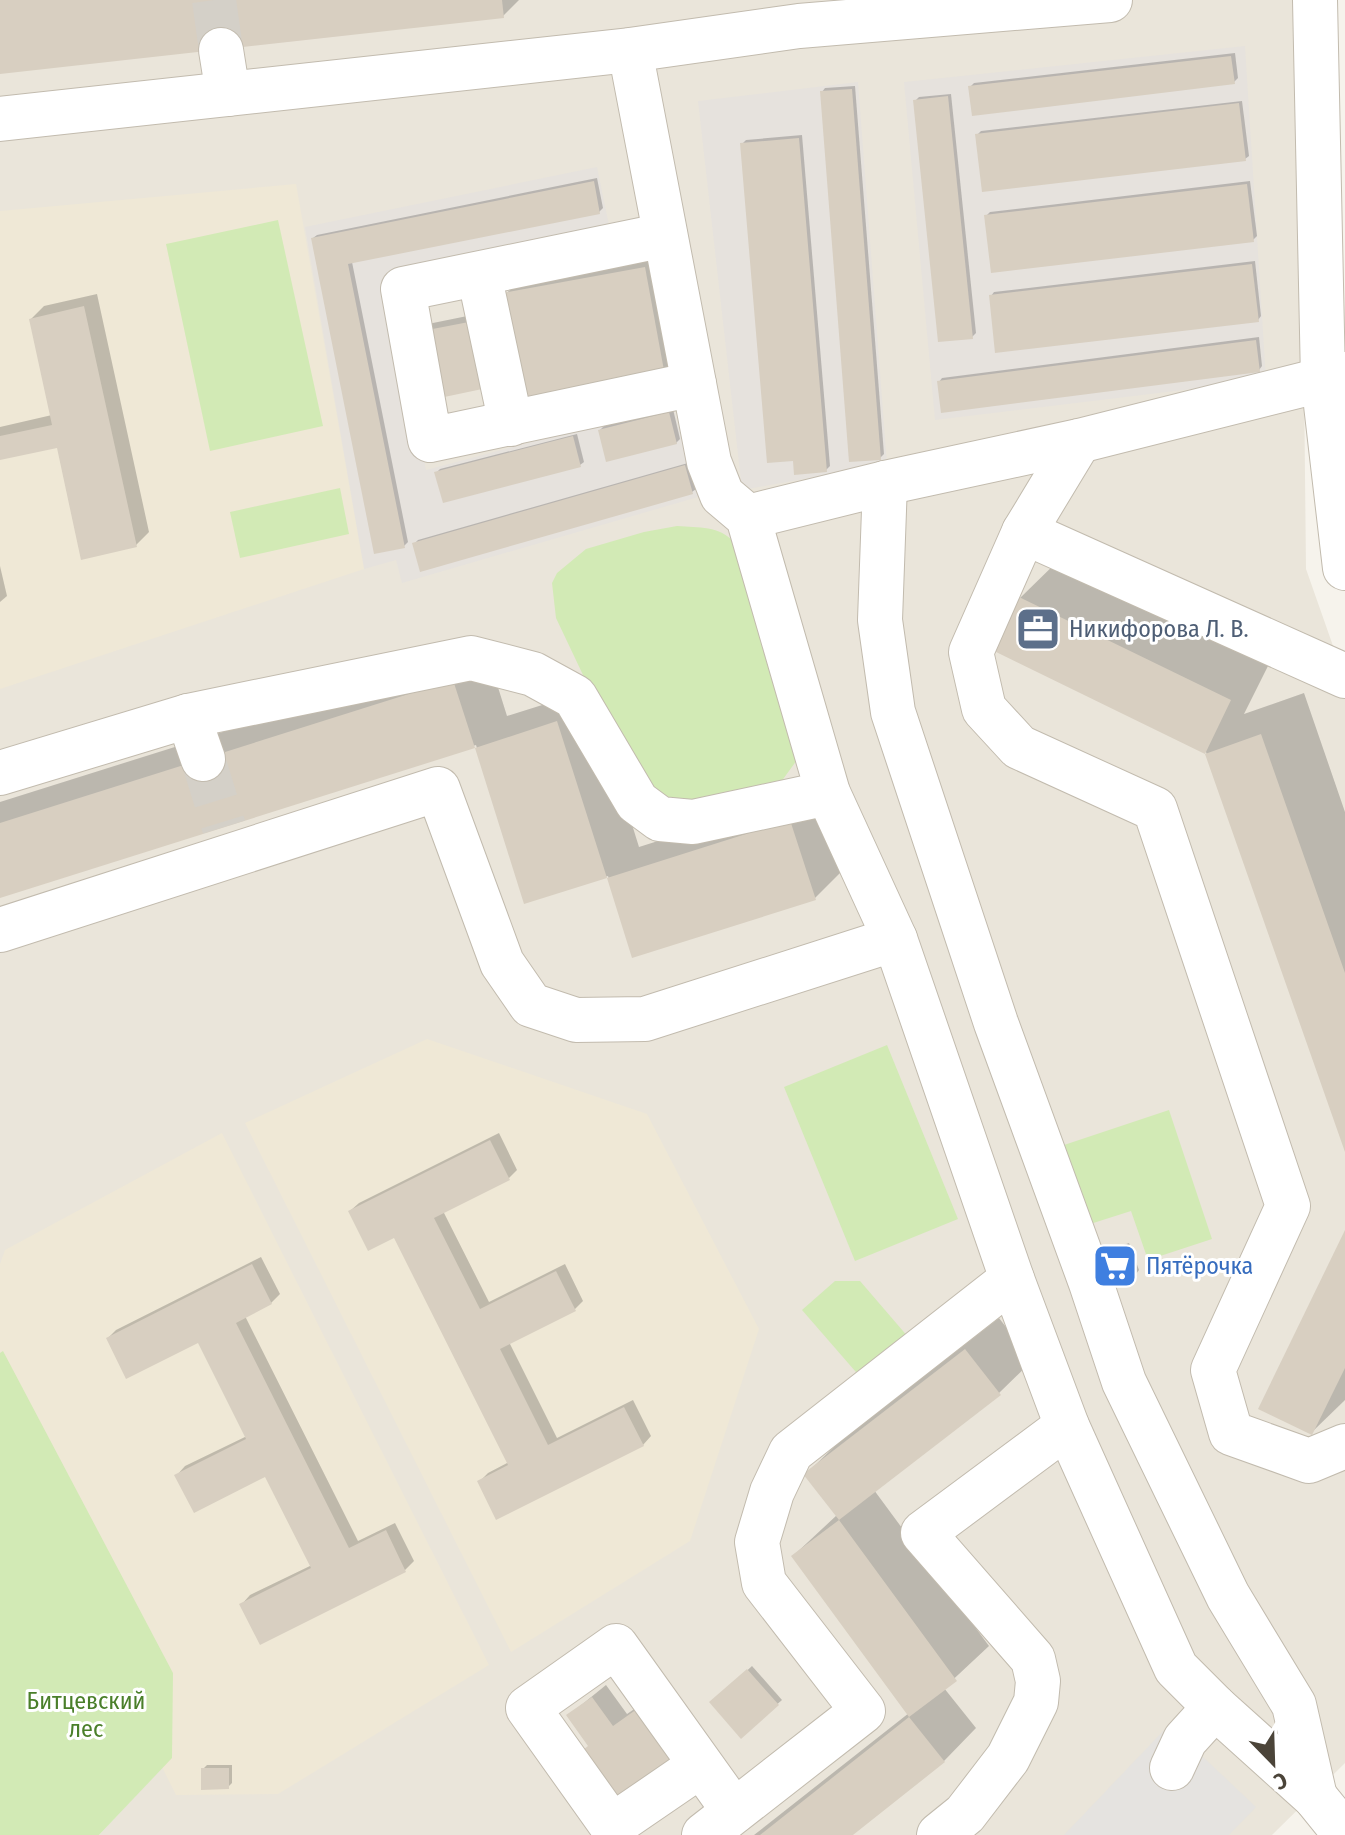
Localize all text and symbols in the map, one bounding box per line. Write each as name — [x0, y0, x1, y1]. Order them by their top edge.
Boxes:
office icon: Никифорова Л. В. — [1014, 605, 1062, 653]
place label: Никифорова Л. В. — [1069, 615, 1249, 643]
supermarket icon: Пятёрочка — [1091, 1242, 1139, 1290]
place label: Пятёрочка — [1146, 1252, 1253, 1280]
park label: Битцевский лес — [27, 1687, 145, 1743]
north arrow — [1233, 1723, 1313, 1803]
text: С — [1270, 1766, 1291, 1796]

